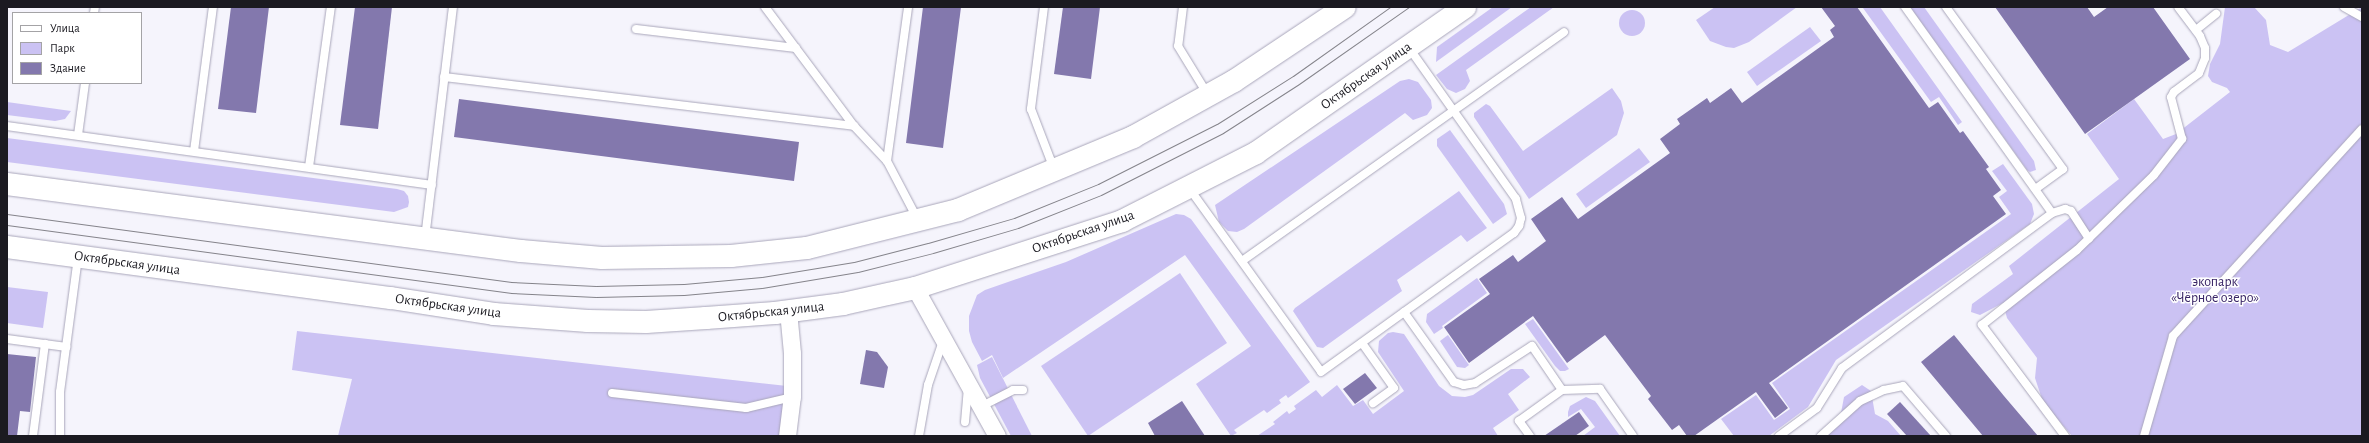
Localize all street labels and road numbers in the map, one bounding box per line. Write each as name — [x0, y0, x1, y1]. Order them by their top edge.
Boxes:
street label: Октябрьская улица — [1317, 38, 1415, 114]
street label: Октябрьская улица — [1030, 207, 1136, 257]
street label: Октябрьская улица — [73, 247, 181, 279]
street label: Октябрьская улица — [394, 290, 502, 322]
street label: Октябрьская улица — [717, 298, 825, 326]

